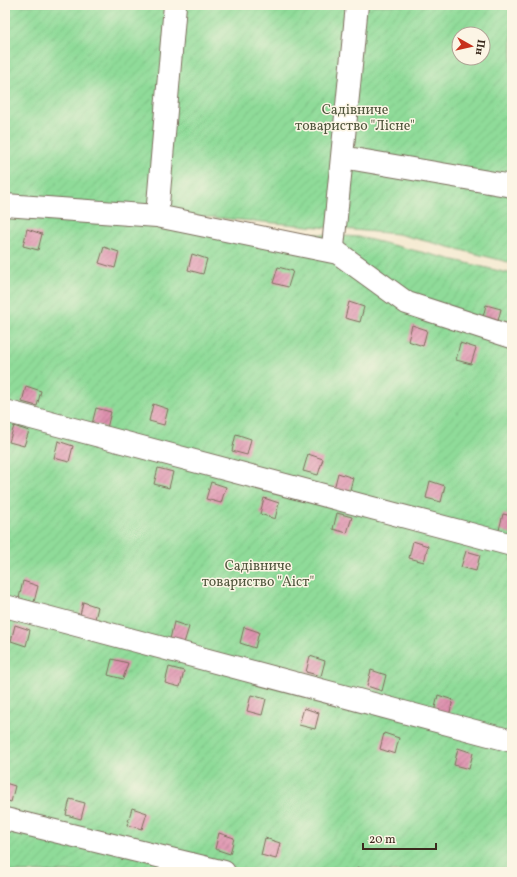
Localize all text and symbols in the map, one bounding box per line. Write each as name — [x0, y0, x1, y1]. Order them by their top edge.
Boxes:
north arrow — [451, 26, 491, 66]
text: Пн — [471, 38, 488, 56]
park label: Садівниче товариство "Лісне" — [295, 101, 415, 136]
park label: Садівниче товариство "Аіст" — [202, 557, 314, 592]
scale bar — [363, 825, 436, 851]
text: 20 m — [369, 832, 396, 848]

